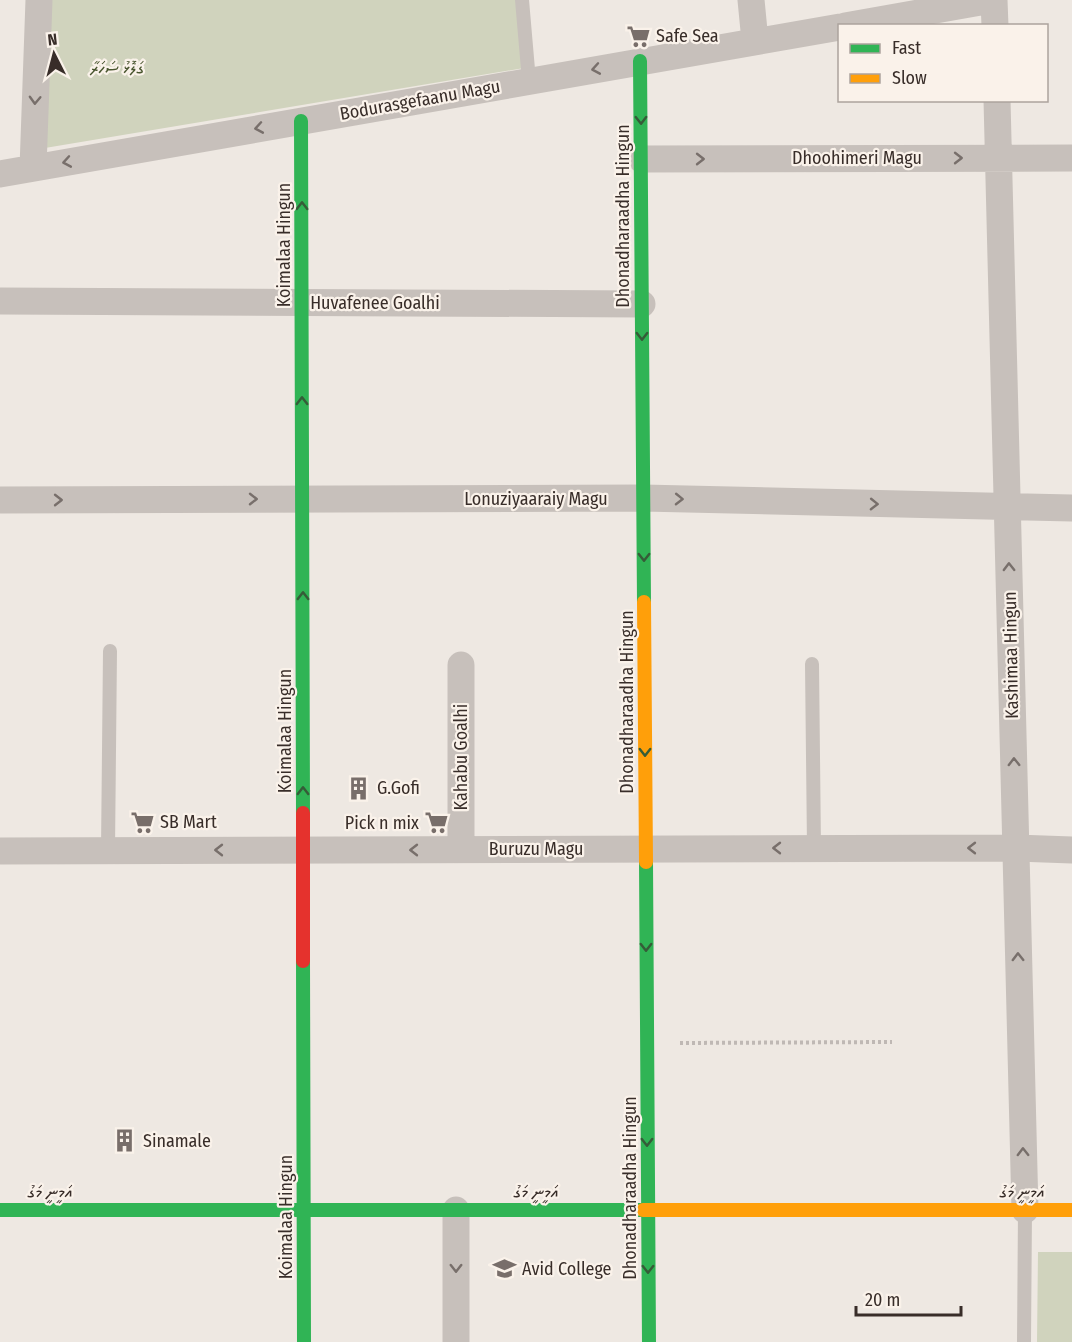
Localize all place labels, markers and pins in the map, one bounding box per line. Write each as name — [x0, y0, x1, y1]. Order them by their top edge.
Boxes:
supermarket icon: Safe Sea — [625, 23, 651, 49]
place label: Safe Sea — [656, 25, 719, 47]
building icon: G.Gofi — [346, 775, 372, 801]
place label: G.Gofi — [377, 777, 420, 799]
supermarket icon: SB Mart — [129, 809, 155, 835]
supermarket icon: Pick n mix — [424, 810, 450, 836]
place label: SB Mart — [160, 811, 217, 833]
place label: Pick n mix — [345, 812, 419, 834]
building icon: Sinamale — [112, 1128, 138, 1154]
place label: Sinamale — [143, 1130, 211, 1152]
school or university icon: Avid College — [491, 1256, 517, 1282]
place label: Avid College — [522, 1258, 612, 1280]

